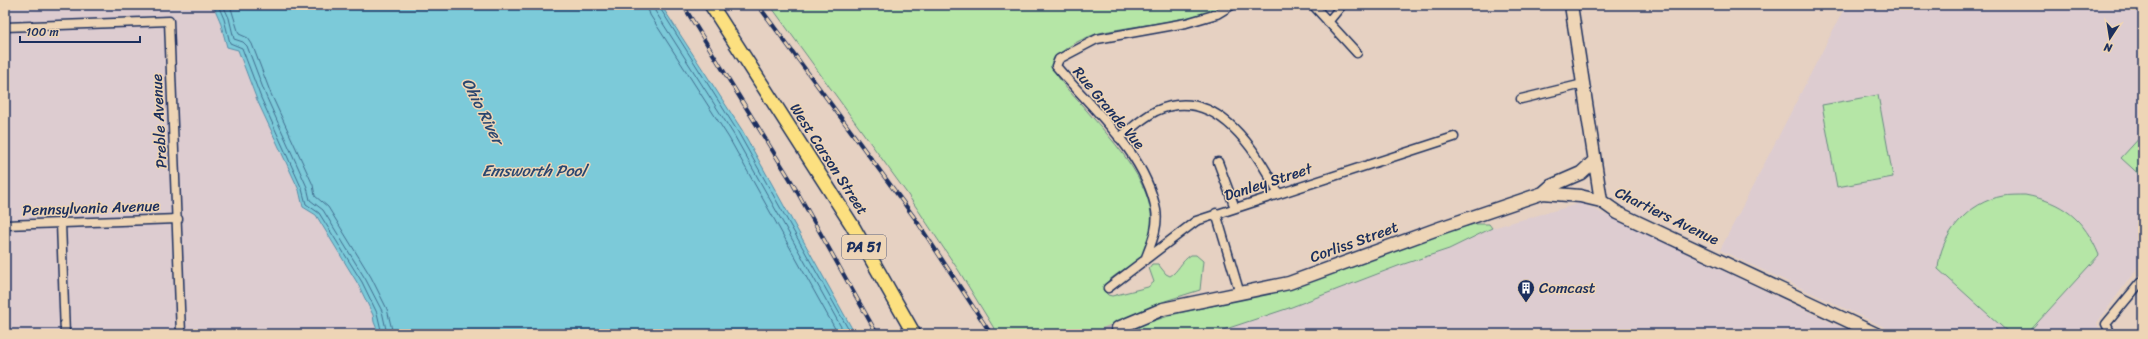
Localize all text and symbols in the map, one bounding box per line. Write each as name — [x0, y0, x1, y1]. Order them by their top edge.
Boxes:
scale bar — [20, 18, 140, 44]
north arrow — [2090, 18, 2130, 58]
text: 100 m — [26, 21, 59, 43]
text: N — [2102, 37, 2115, 58]
street label: Rue Grande Vue — [1066, 61, 1152, 155]
water label: Ohio River — [454, 72, 513, 152]
street label: Preble Avenue — [144, 73, 174, 169]
street label: West Carson Street — [783, 98, 875, 221]
street label: Danley Street — [1221, 155, 1316, 208]
water label: Emsworth Pool — [482, 156, 589, 185]
street label: Chartiers Avenue — [1610, 180, 1724, 252]
street label: Pennsylvania Avenue — [22, 193, 160, 223]
street label: Corliss Street — [1306, 214, 1402, 270]
road number: PA 51 — [842, 235, 886, 259]
place label: Comcast — [1539, 275, 1596, 301]
building icon: Comcast — [1516, 278, 1536, 303]

